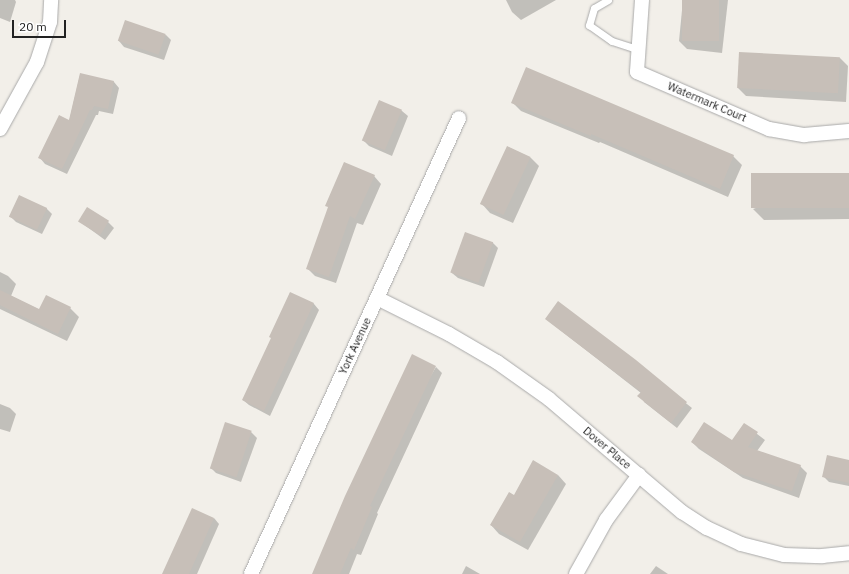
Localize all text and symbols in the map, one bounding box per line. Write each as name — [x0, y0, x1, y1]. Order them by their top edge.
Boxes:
scale bar — [14, 12, 68, 38]
text: 20 m — [19, 19, 47, 34]
street label: Watermark Court — [666, 79, 748, 125]
street label: York Avenue — [336, 315, 374, 377]
street label: Dover Place — [580, 424, 634, 472]

